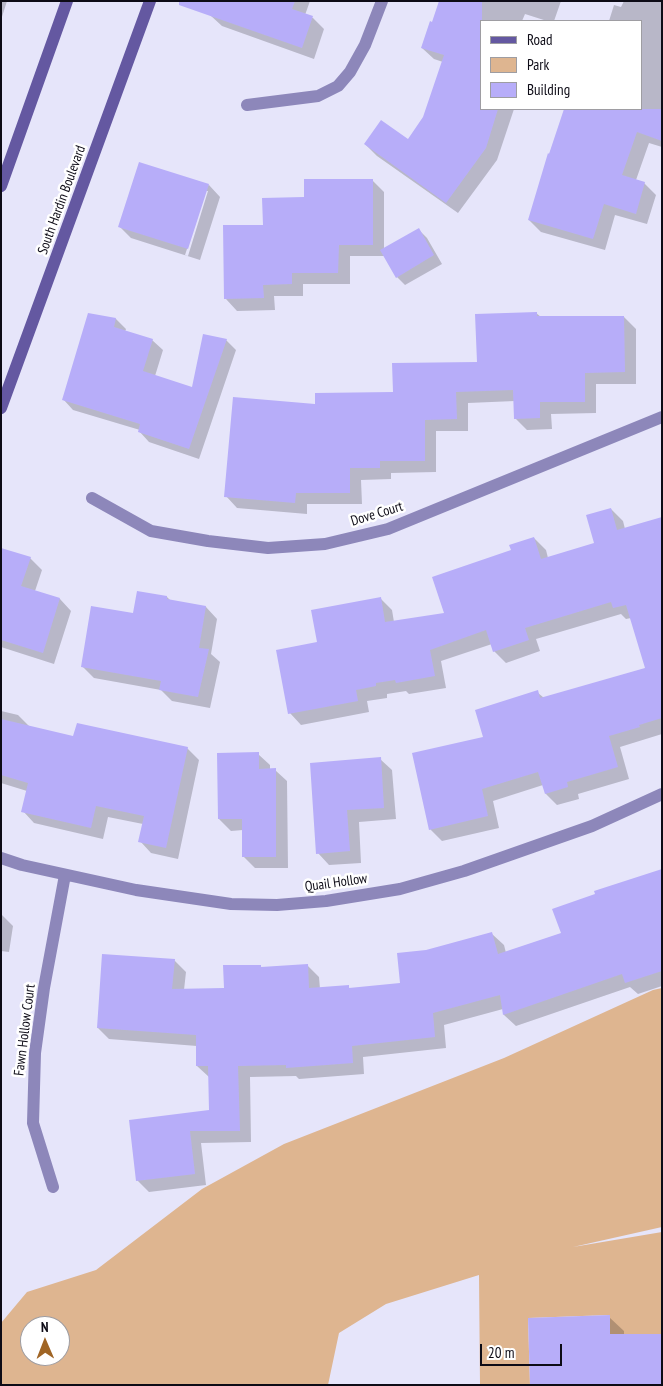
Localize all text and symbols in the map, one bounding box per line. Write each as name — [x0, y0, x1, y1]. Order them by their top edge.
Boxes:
legend — [480, 20, 643, 110]
text: Road — [527, 30, 553, 49]
text: Park — [527, 55, 549, 74]
text: Building — [527, 80, 570, 99]
street label: South Hardin Boulevard — [34, 143, 90, 257]
street label: Dove Court — [349, 498, 405, 530]
street label: Quail Hollow — [304, 870, 368, 896]
street label: Fawn Hollow Court — [11, 983, 39, 1077]
north arrow — [20, 1316, 70, 1366]
text: N — [41, 1318, 49, 1336]
scale bar — [483, 1334, 566, 1366]
text: 20 m — [488, 1343, 514, 1362]

